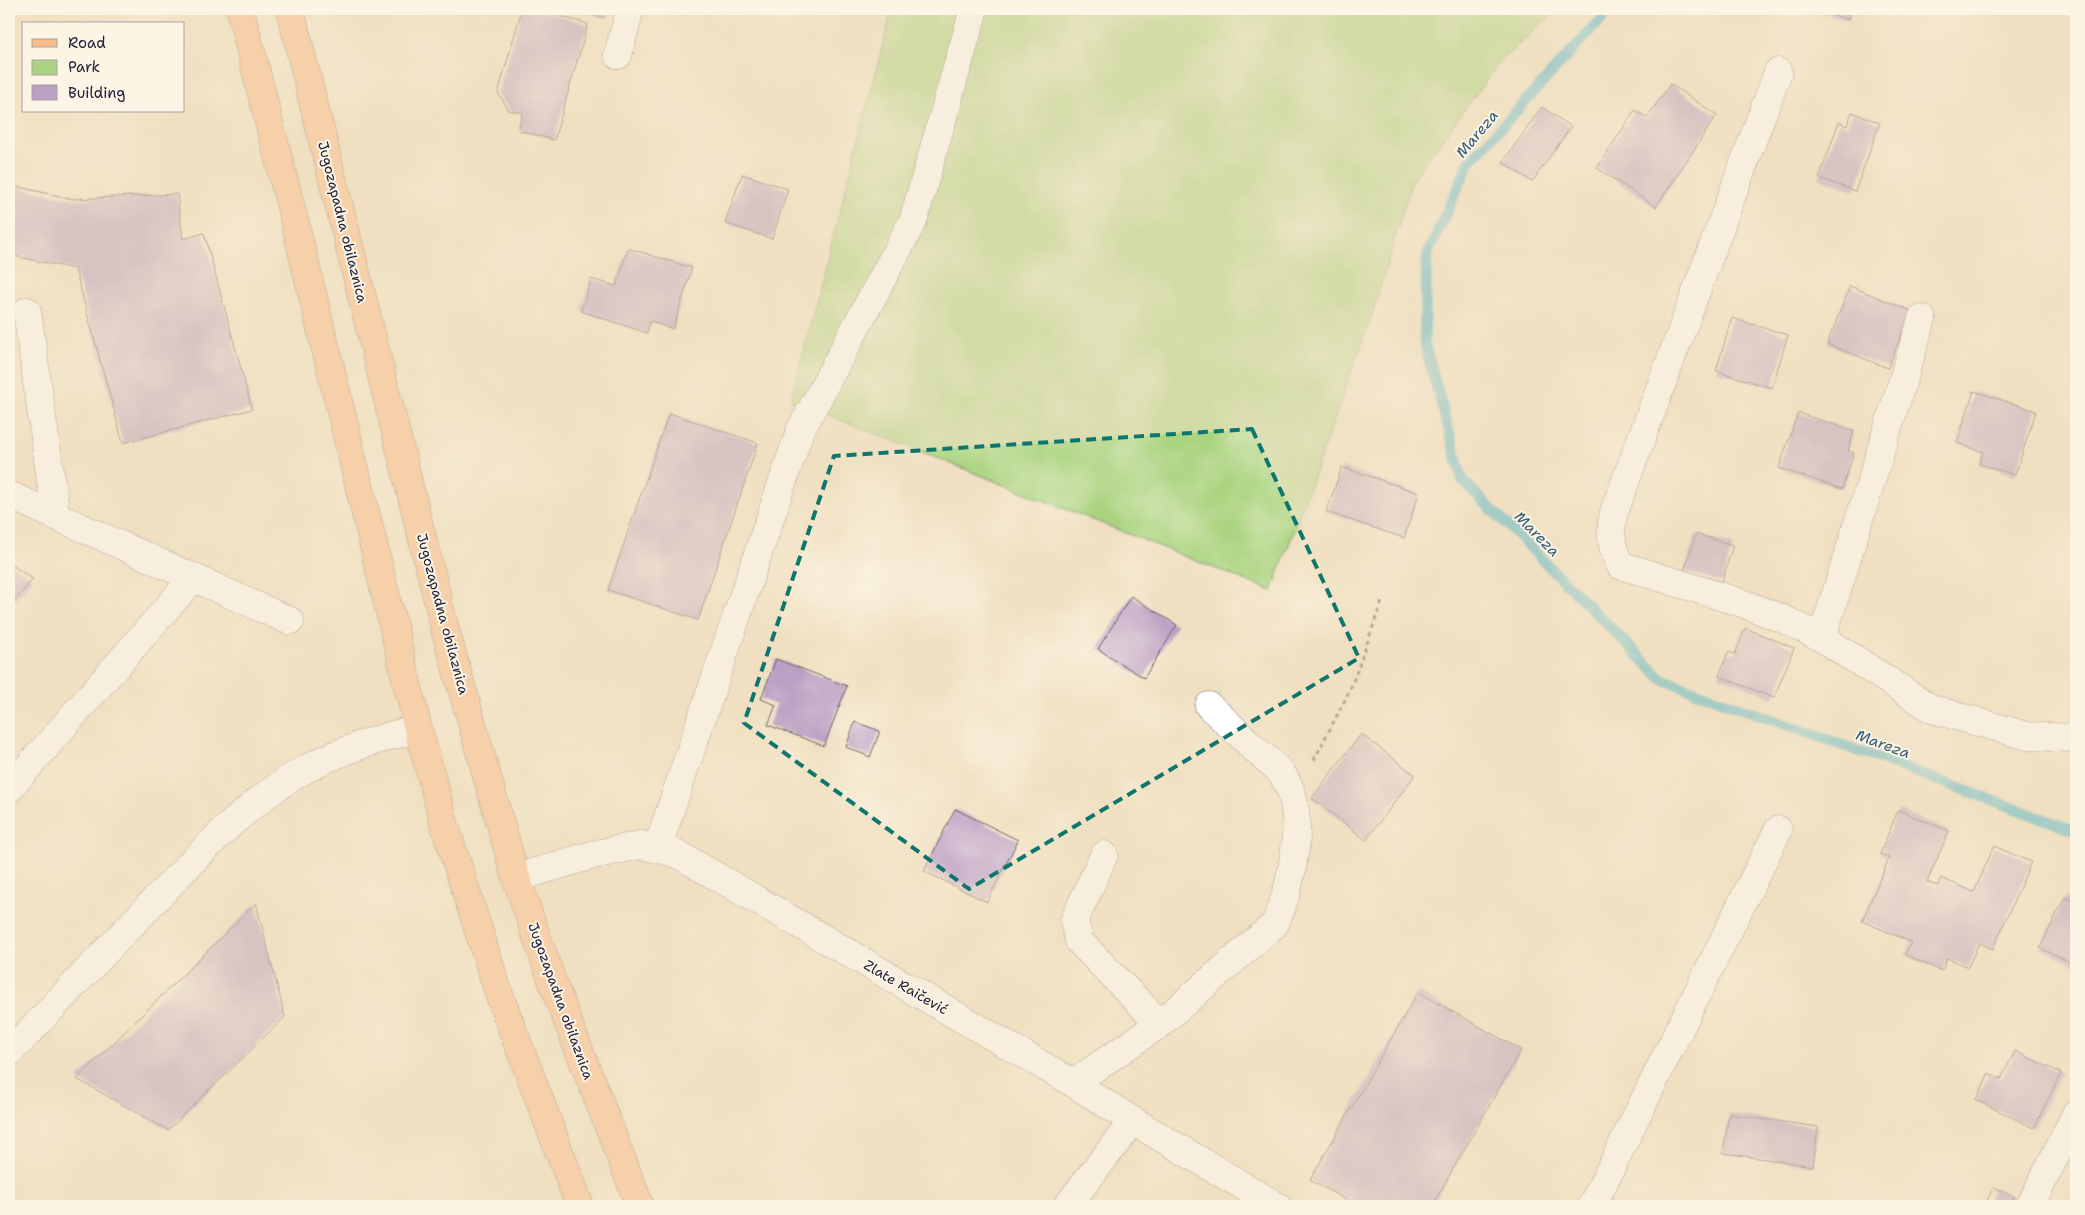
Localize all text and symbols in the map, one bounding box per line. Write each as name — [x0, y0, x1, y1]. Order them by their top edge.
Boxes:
legend — [22, 22, 185, 112]
text: Road — [68, 33, 106, 53]
text: Park — [68, 57, 100, 77]
text: Building — [68, 83, 125, 103]
water label: Mareza — [1451, 106, 1503, 162]
street label: Jugozapadna obilaznica — [314, 139, 372, 305]
water label: Mareza — [1510, 507, 1564, 561]
street label: Jugozapadna obilaznica — [413, 531, 473, 697]
water label: Mareza — [1853, 725, 1913, 763]
street label: Jugozapadna obilaznica — [524, 920, 598, 1082]
street label: Zlate Raičević — [861, 956, 951, 1018]

